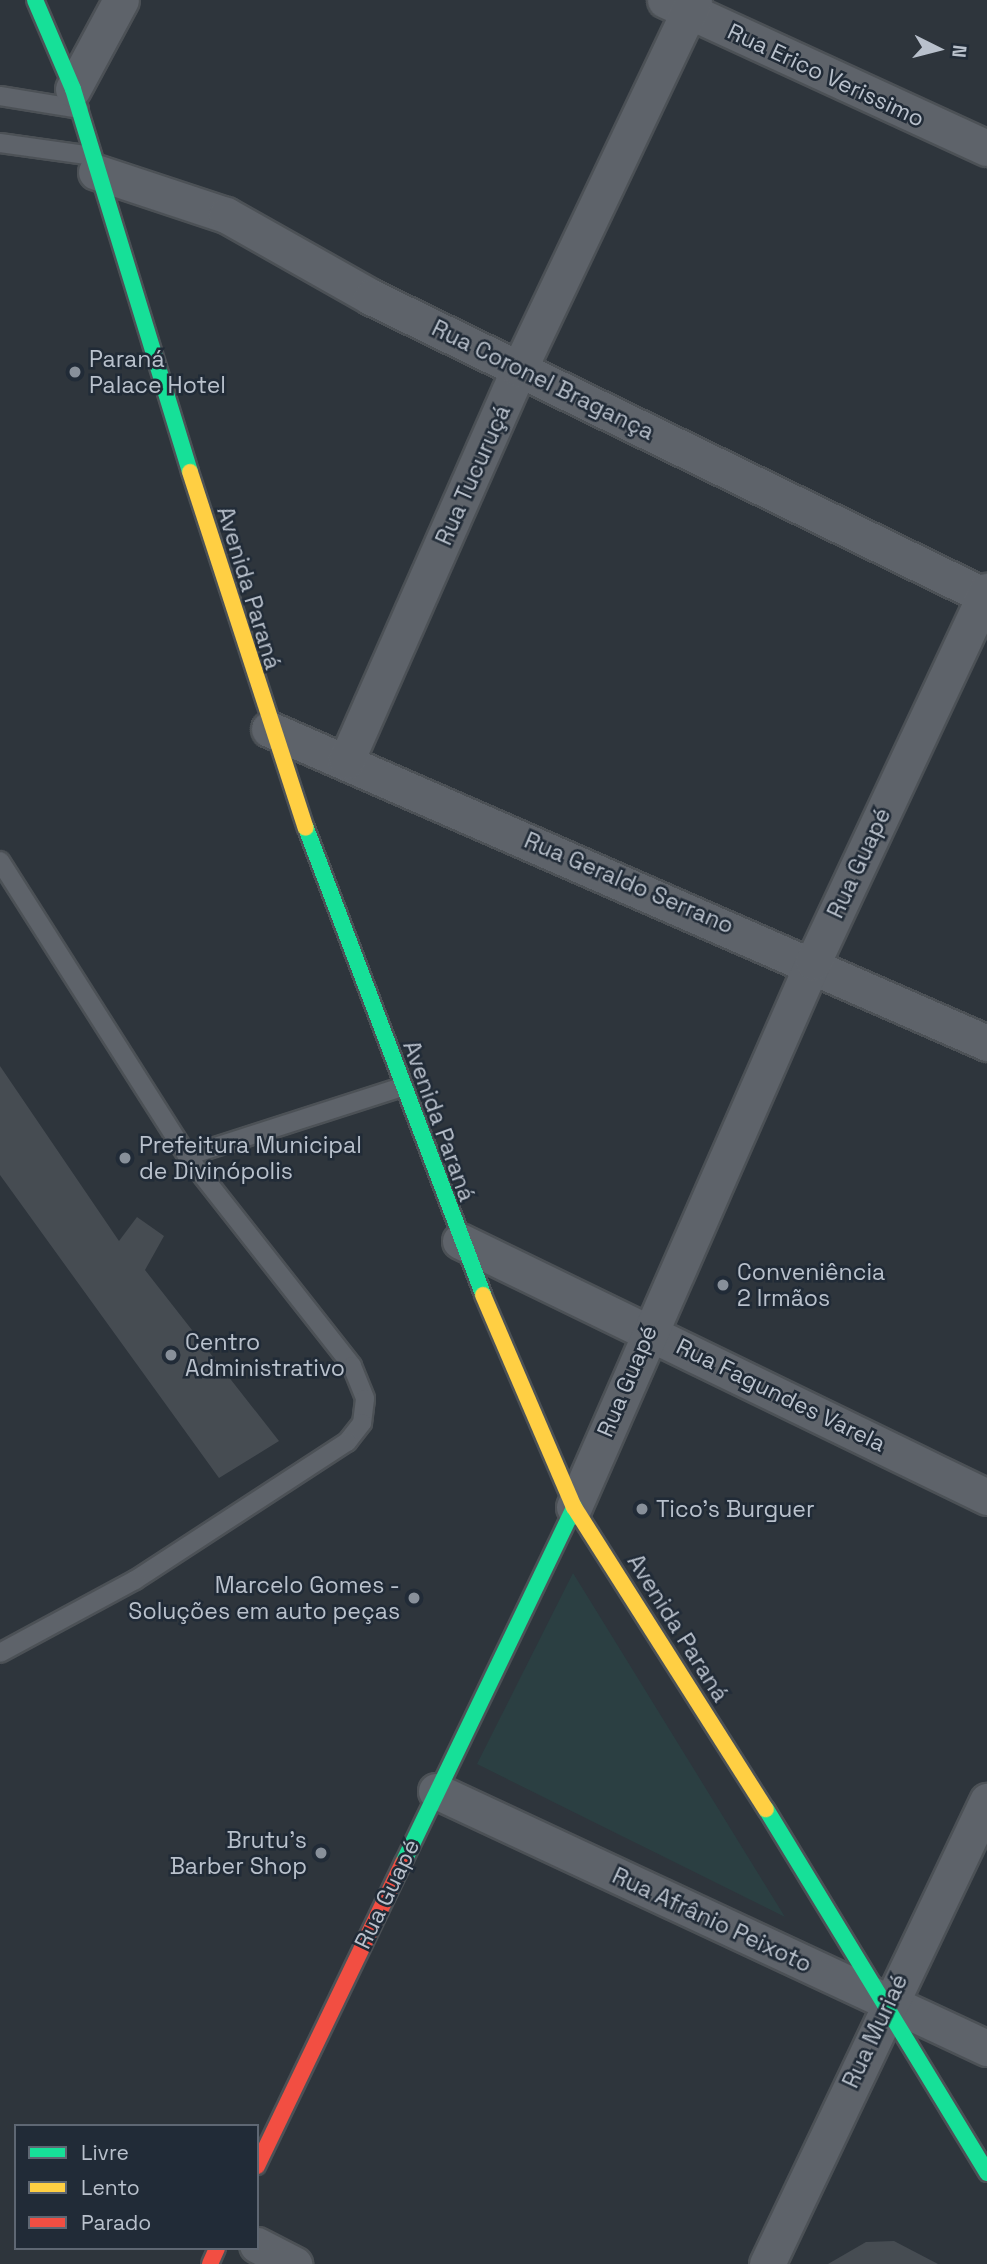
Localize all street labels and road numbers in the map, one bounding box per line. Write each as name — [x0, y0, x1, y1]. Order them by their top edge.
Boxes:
street label: Rua Erico Verissimo — [723, 17, 929, 133]
street label: Rua Coronel Bragança — [427, 314, 659, 446]
street label: Rua Tucuruçá — [430, 400, 516, 550]
street label: Avenida Paraná — [211, 503, 287, 673]
street label: Rua Guapé — [821, 803, 897, 923]
street label: Rua Geraldo Serrano — [520, 826, 738, 940]
street label: Avenida Paraná — [397, 1037, 481, 1205]
street label: Rua Guapé — [591, 1321, 663, 1441]
street label: Rua Fagundes Varela — [672, 1332, 890, 1458]
street label: Avenida Paraná — [622, 1549, 734, 1707]
street label: Rua Guapé — [349, 1835, 425, 1953]
street label: Rua Afrânio Peixoto — [608, 1862, 816, 1978]
street label: Rua Muriaé — [837, 1970, 913, 2092]

